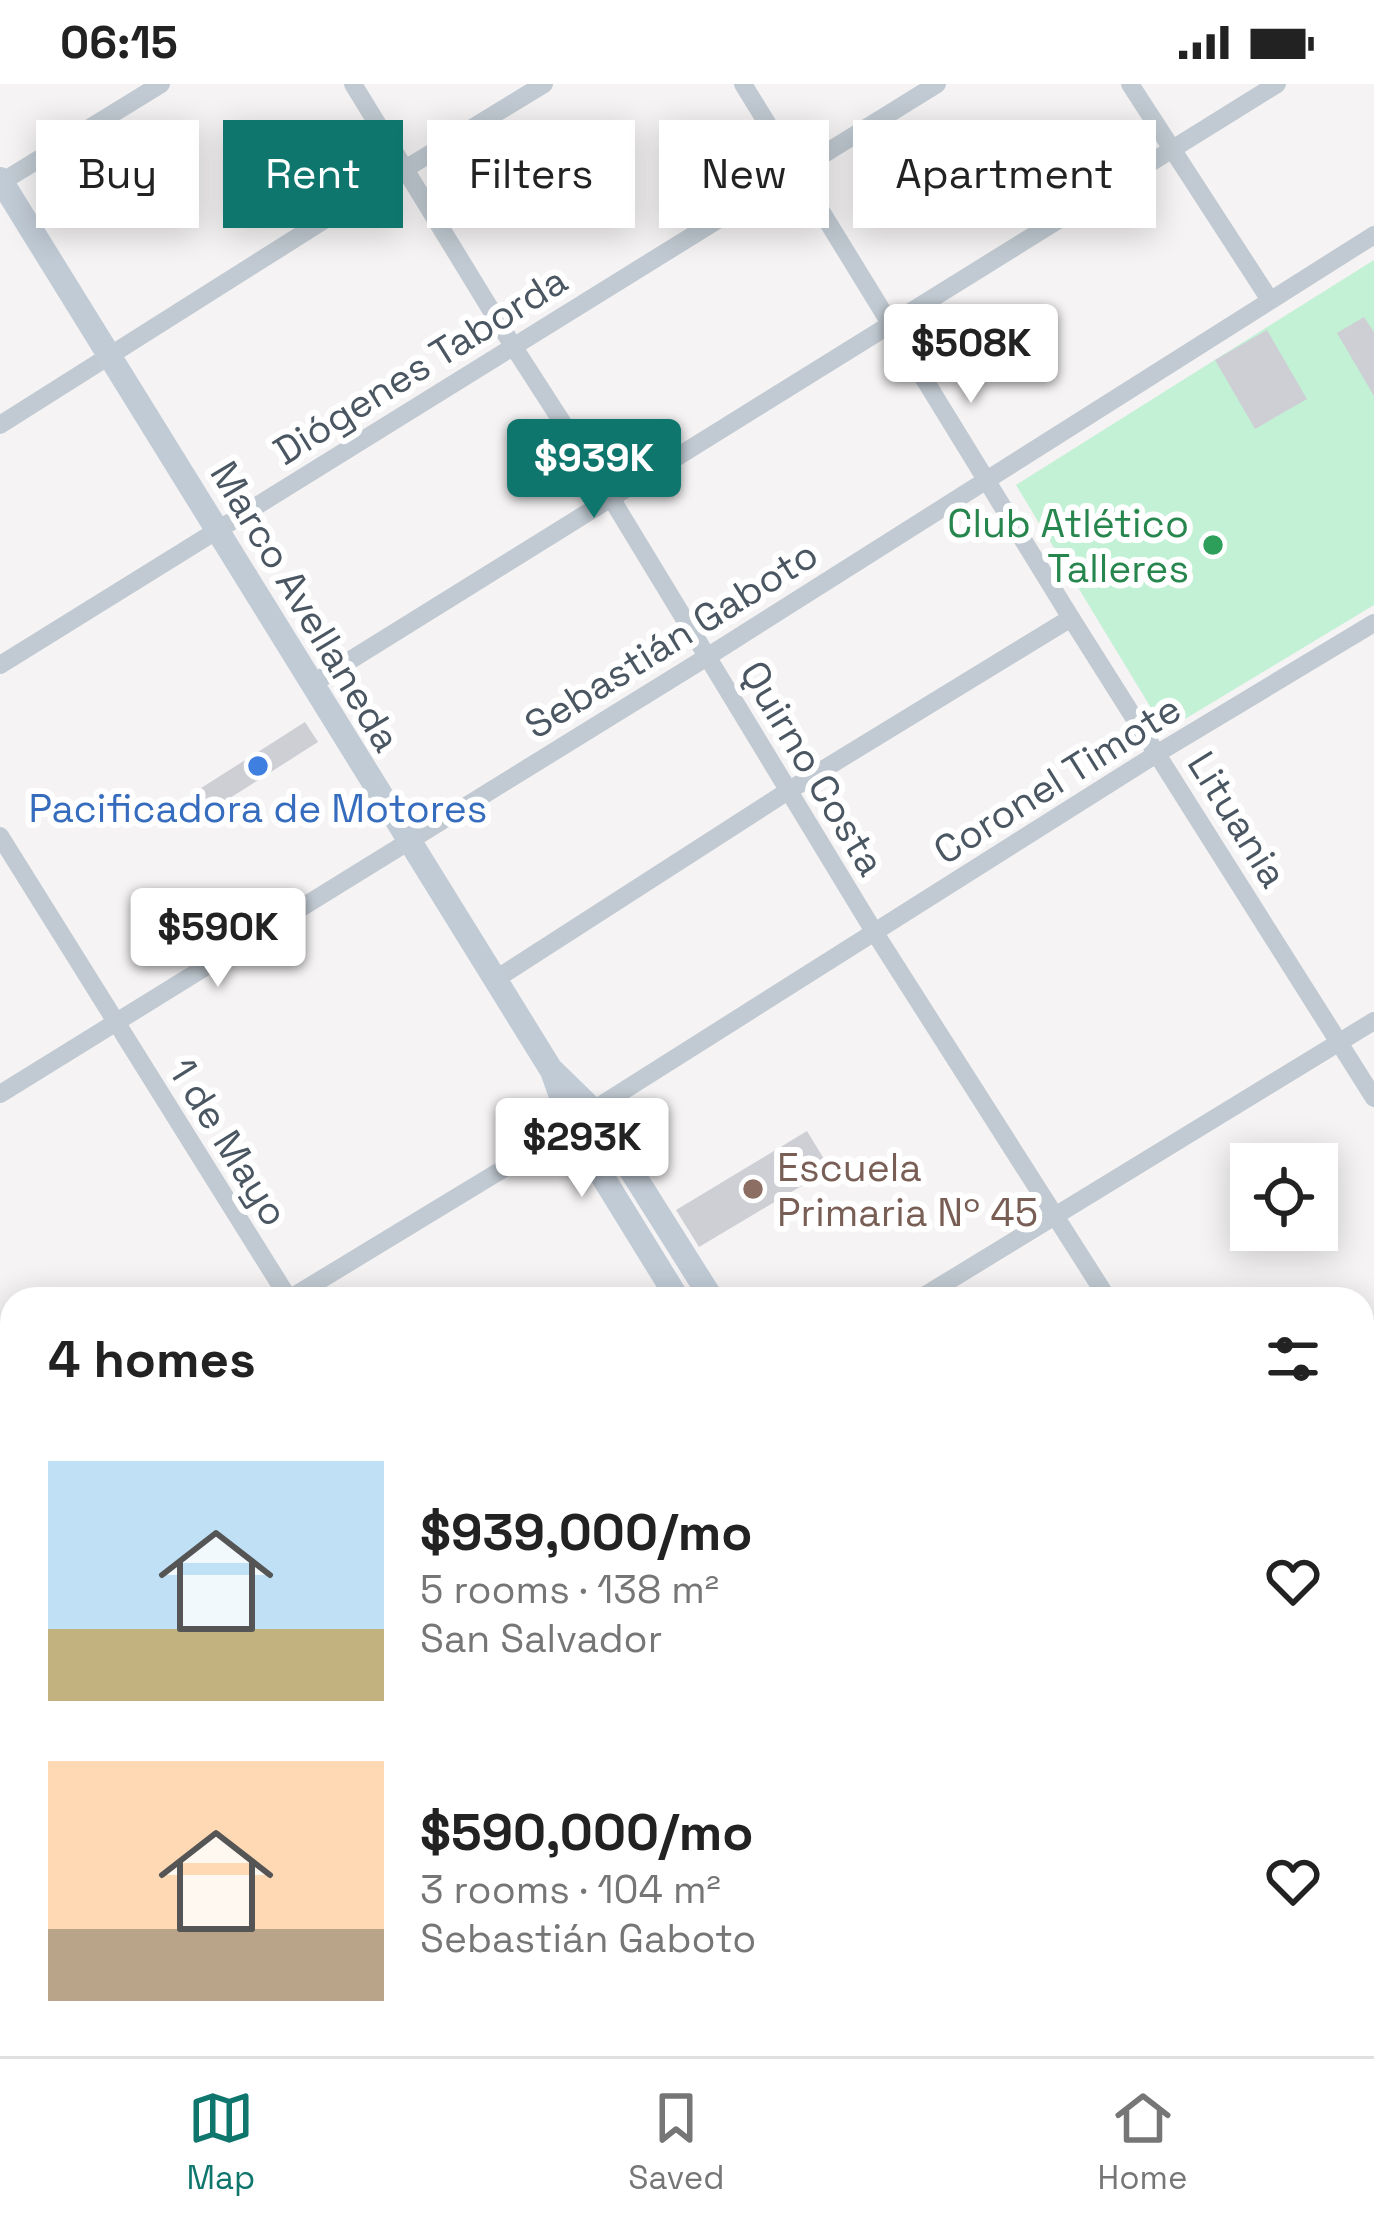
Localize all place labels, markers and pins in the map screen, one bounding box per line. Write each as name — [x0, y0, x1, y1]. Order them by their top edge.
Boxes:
pin: $508K — [887, 304, 1055, 406]
pin: $939K — [510, 419, 678, 521]
place label: Club Atlético Talleres — [947, 499, 1189, 593]
marker: Club Atlético Talleres — [1200, 532, 1226, 558]
marker: Pacificadora de Motores — [245, 753, 271, 779]
place label: Pacificadora de Motores — [29, 784, 487, 833]
pin: $590K — [134, 888, 302, 990]
pin: $293K — [498, 1098, 666, 1200]
place label: Escuela Primaria Nº 45 — [777, 1143, 1038, 1237]
marker: Escuela Primaria Nº 45 — [740, 1176, 766, 1202]

